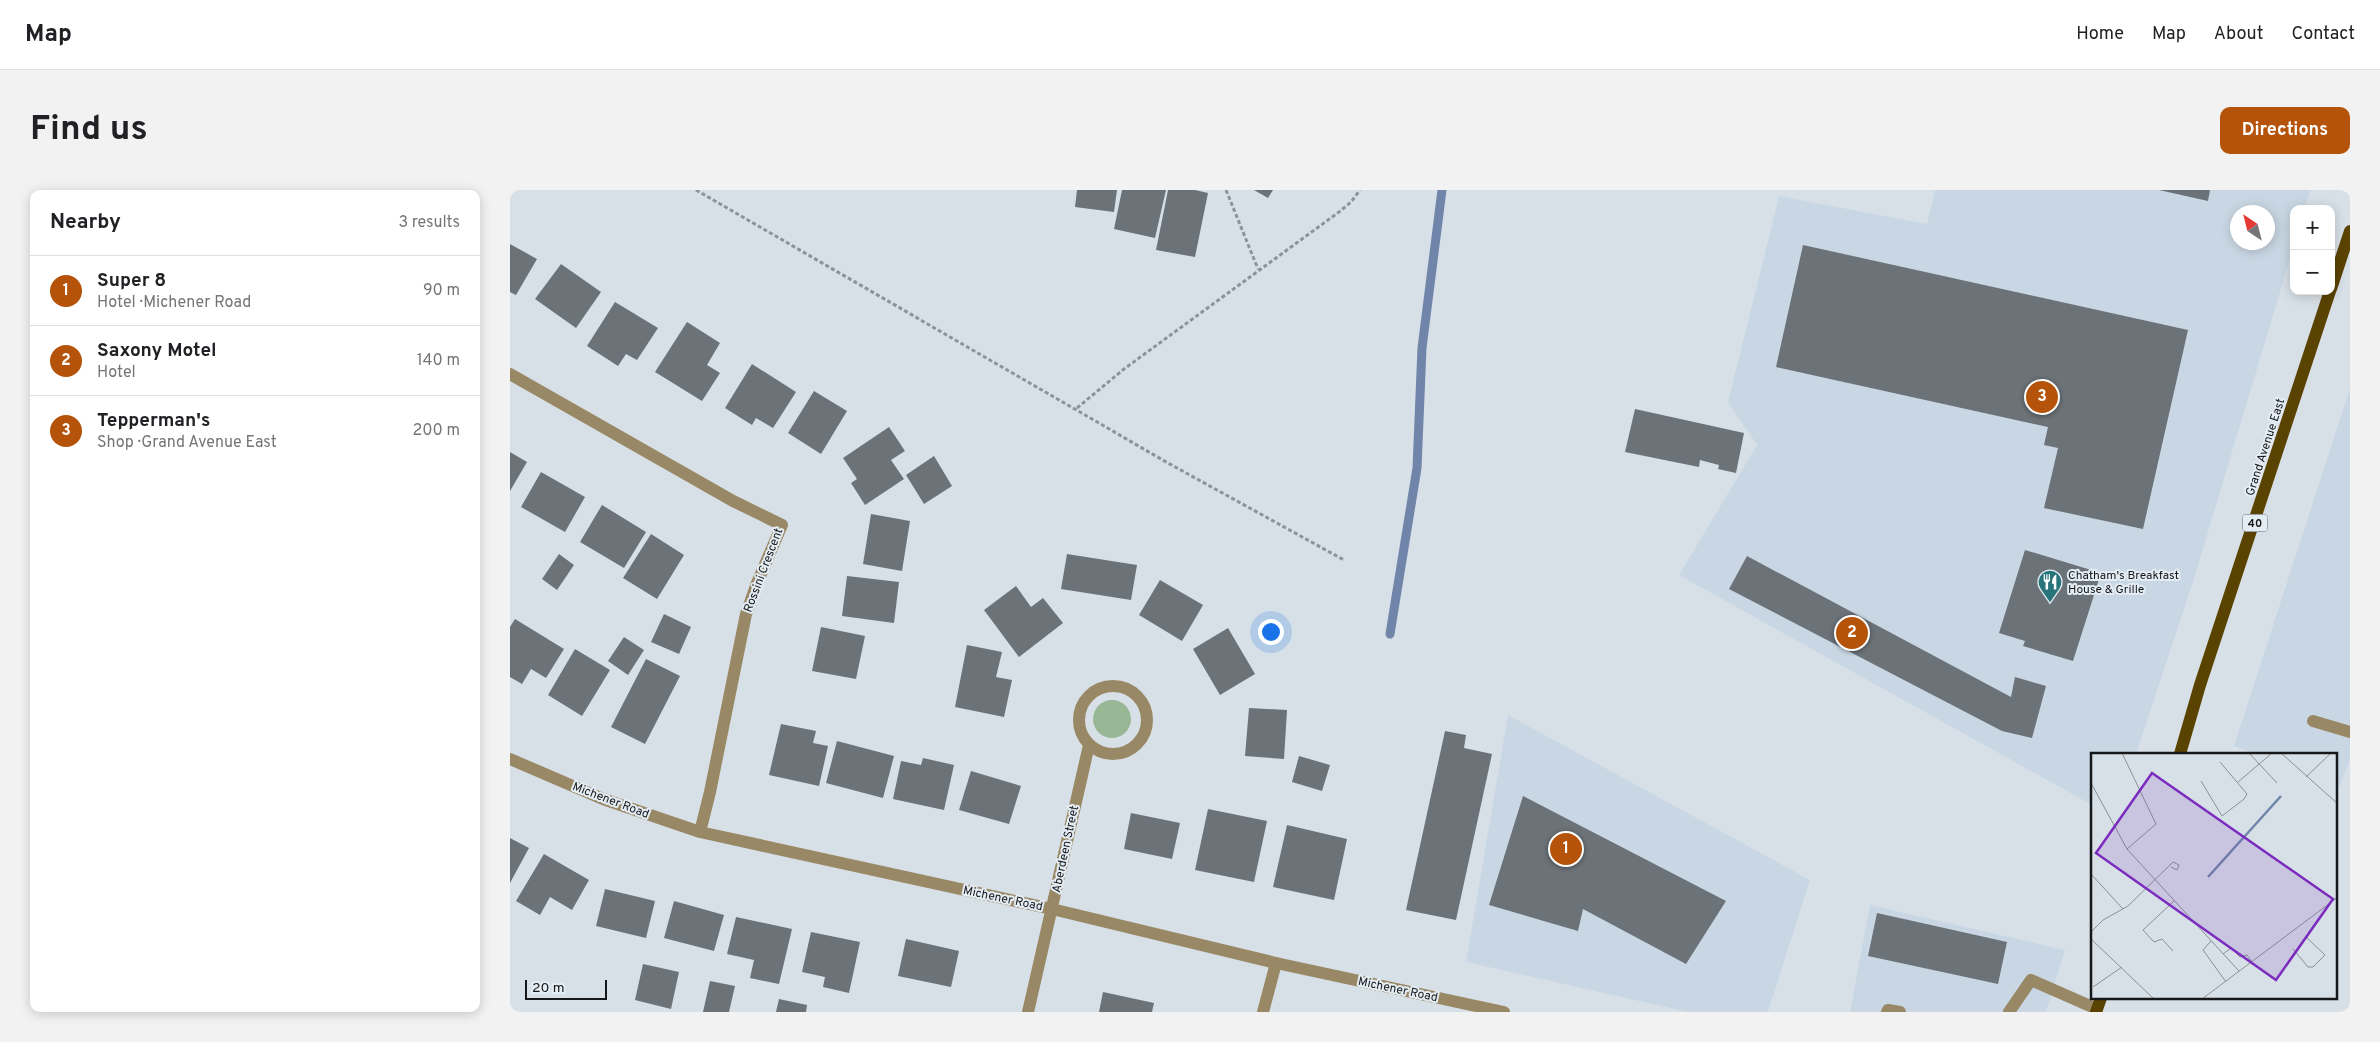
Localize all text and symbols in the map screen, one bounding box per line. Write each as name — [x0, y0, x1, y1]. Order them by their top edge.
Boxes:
text: Map — [25, 20, 72, 50]
text: Home — [2076, 23, 2124, 46]
text: Map — [2152, 23, 2186, 46]
text: About — [2214, 23, 2263, 46]
text: Contact — [2291, 23, 2355, 46]
button: Directions — [2220, 107, 2350, 154]
text: Find us — [30, 108, 148, 152]
north arrow — [2230, 205, 2275, 250]
map controls — [2290, 205, 2335, 295]
button: + — [2290, 205, 2335, 250]
text: Nearby — [50, 209, 121, 236]
text: 3 results — [398, 213, 460, 233]
button: − — [2290, 250, 2335, 295]
text: Super 8 — [97, 269, 166, 293]
text: 1 — [63, 281, 69, 301]
text: 90 m — [423, 281, 460, 301]
text: Hotel · Michener Road — [97, 293, 251, 313]
text: Saxony Motel — [97, 339, 217, 363]
text: 2 — [61, 351, 71, 371]
text: 140 m — [417, 351, 460, 371]
text: Hotel — [97, 363, 136, 383]
pin: 3 — [2026, 378, 2058, 416]
street label: Grand Avenue East — [2243, 397, 2289, 498]
text: Tepperman's — [97, 409, 210, 433]
text: 3 — [61, 421, 71, 441]
text: 200 m — [412, 421, 460, 441]
text: Shop · Grand Avenue East — [97, 433, 277, 453]
road number: 40 — [2242, 514, 2268, 532]
street label: Rossini Crescent — [741, 526, 787, 615]
place label: Chatham's Breakfast House & Grille — [2068, 568, 2179, 598]
restaurant icon: Chatham's Breakfast House & Grille — [2037, 569, 2063, 603]
pin: 2 — [1836, 614, 1868, 652]
your location — [1258, 619, 1284, 645]
inset map — [2091, 753, 2338, 1000]
street label: Michener Road — [570, 779, 651, 823]
street label: Aberdeen Street — [1049, 804, 1083, 894]
pin: 1 — [1550, 830, 1582, 868]
street label: Michener Road — [962, 883, 1044, 915]
street label: Michener Road — [1357, 974, 1439, 1006]
scale bar — [525, 977, 608, 1000]
text: 20 m — [532, 980, 565, 997]

